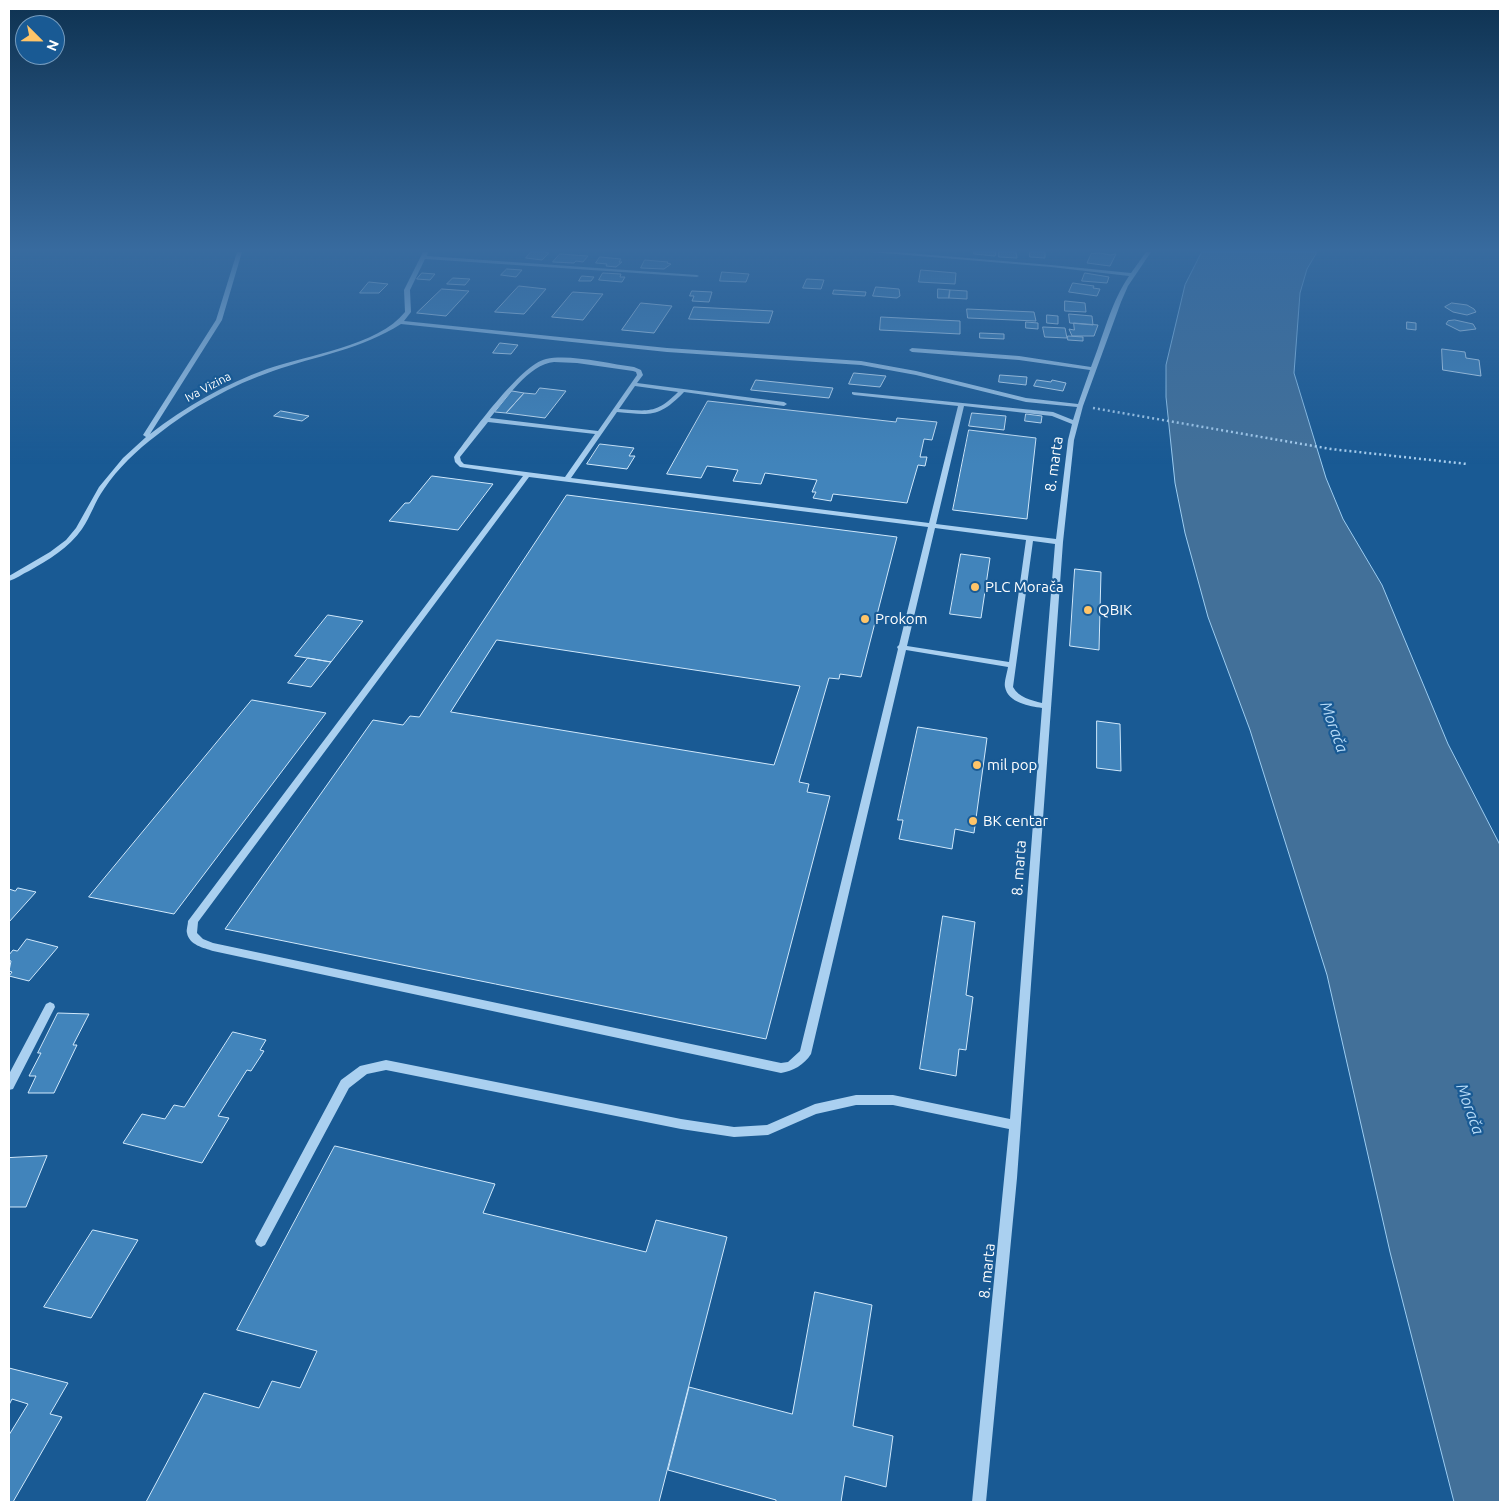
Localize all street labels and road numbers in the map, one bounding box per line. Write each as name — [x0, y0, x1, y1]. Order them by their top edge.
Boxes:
street label: Iva Vizina — [182, 369, 234, 405]
street label: 8. marta — [1041, 435, 1067, 493]
street label: 8. marta — [1008, 840, 1030, 896]
street label: 8. marta — [975, 1242, 999, 1300]

